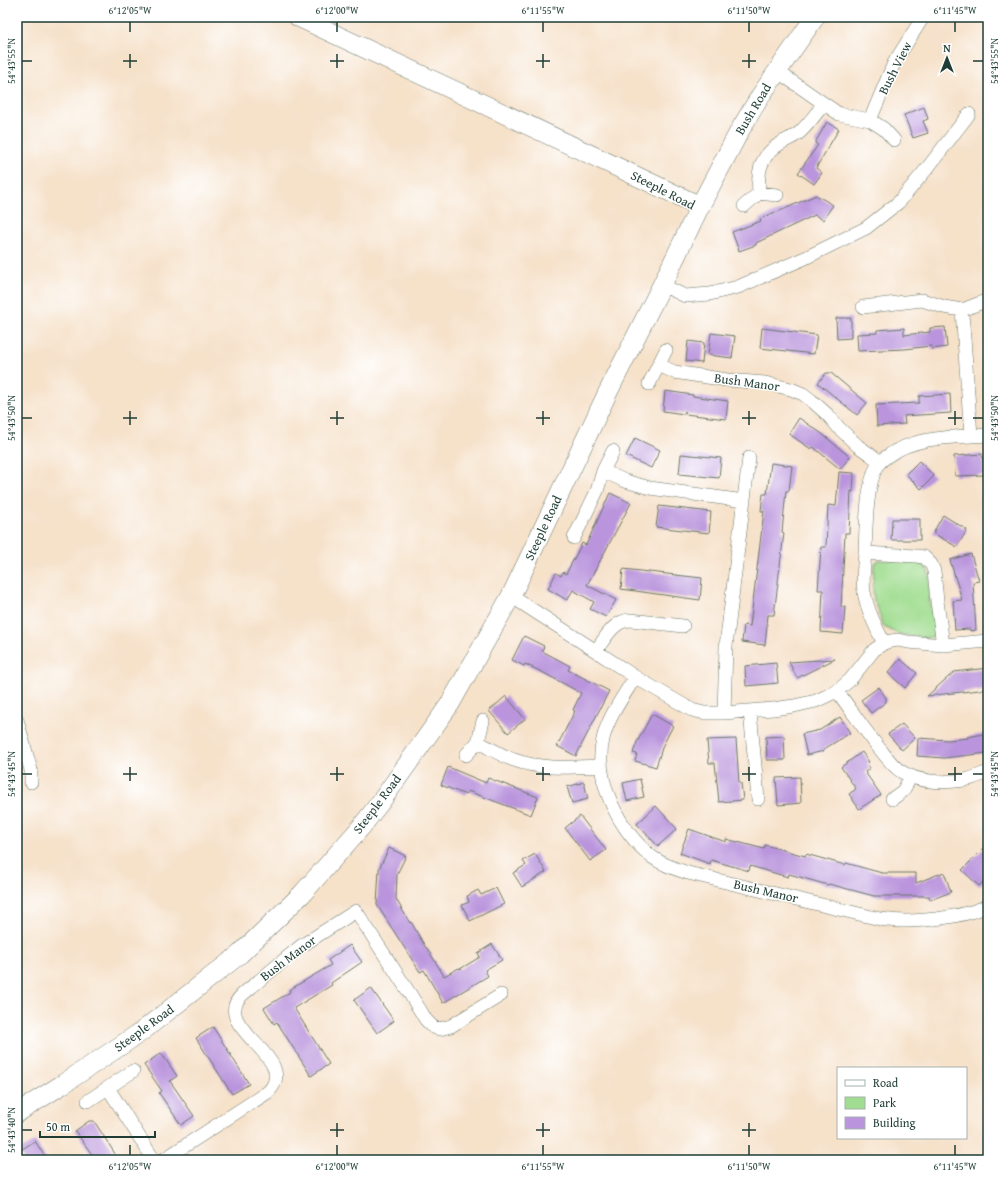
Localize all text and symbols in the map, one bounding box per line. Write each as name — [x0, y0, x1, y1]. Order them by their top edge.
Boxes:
text: 6°12'05"W — [108, 3, 152, 18]
text: 6°12'00"W — [315, 3, 359, 18]
text: 6°11'55"W — [521, 3, 565, 18]
text: 6°11'50"W — [727, 3, 771, 18]
text: 6°11'45"W — [933, 3, 977, 18]
text: 54°43'55"N — [4, 38, 19, 84]
street label: Bush View — [874, 38, 917, 98]
north arrow — [927, 38, 967, 78]
text: 54°43'55"N — [987, 38, 1002, 84]
text: N — [943, 40, 951, 56]
street label: Bush Road — [730, 80, 776, 138]
street label: Steeple Road — [628, 166, 699, 214]
street label: Bush Manor — [713, 368, 782, 396]
text: 54°43'50"N — [4, 395, 19, 441]
text: 54°43'50"N — [987, 395, 1002, 441]
street label: Steeple Road — [520, 492, 566, 564]
text: 54°43'45"N — [4, 751, 19, 797]
text: 54°43'45"N — [987, 751, 1002, 797]
street label: Steeple Road — [348, 770, 406, 838]
street label: Bush Manor — [732, 874, 801, 908]
street label: Bush Manor — [256, 930, 321, 985]
street label: Steeple Road — [110, 1000, 178, 1056]
legend — [837, 1067, 967, 1139]
text: Road — [873, 1074, 899, 1091]
text: Park — [873, 1094, 897, 1111]
text: 54°43'40"N — [4, 1107, 19, 1153]
scale bar — [40, 1113, 155, 1139]
text: Building — [873, 1114, 916, 1131]
text: 50 m — [46, 1118, 70, 1135]
text: 6°12'05"W — [108, 1159, 152, 1174]
text: 6°12'00"W — [315, 1159, 359, 1174]
text: 6°11'55"W — [521, 1159, 565, 1174]
text: 6°11'50"W — [727, 1159, 771, 1174]
text: 6°11'45"W — [933, 1159, 977, 1174]

